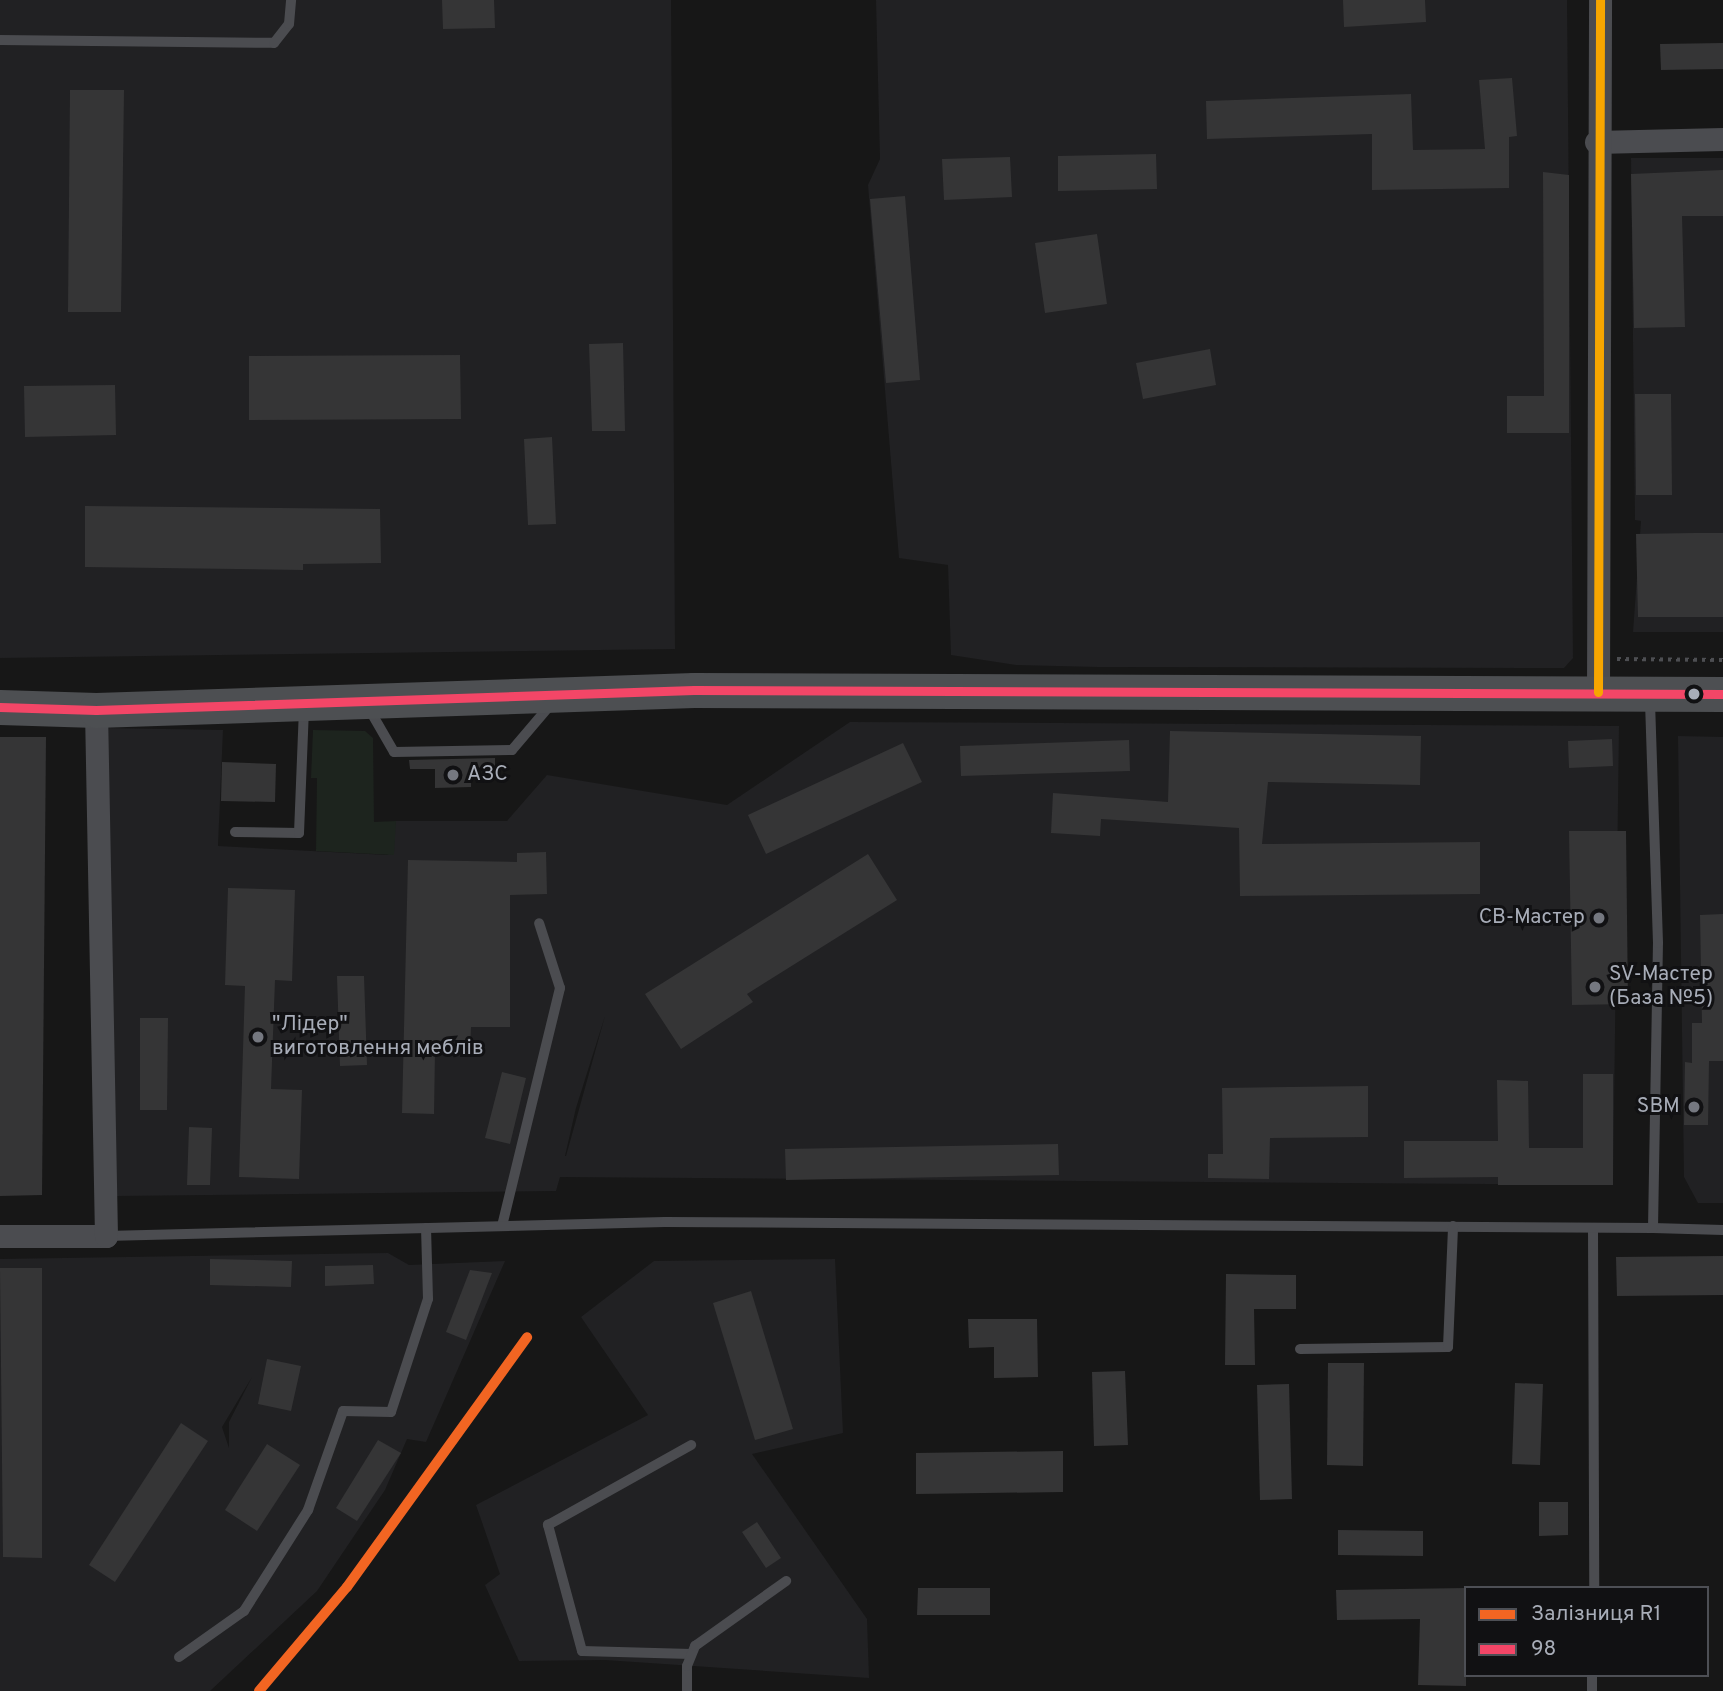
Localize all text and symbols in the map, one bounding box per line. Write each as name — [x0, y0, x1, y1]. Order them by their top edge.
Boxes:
unlabelled marker — [1687, 687, 1701, 701]
place label: АЗС — [467, 762, 508, 788]
marker: АЗС — [445, 767, 461, 783]
place label: СВ-Мастер — [1479, 905, 1585, 931]
marker: СВ-Мастер — [1591, 910, 1607, 926]
place label: SV-Мастер (База №5) — [1609, 962, 1713, 1012]
marker: SV-Мастер (База №5) — [1587, 979, 1603, 995]
place label: "Лідер" виготовлення меблів — [272, 1012, 484, 1062]
marker: "Лідер" виготовлення меблів — [250, 1029, 266, 1045]
place label: SBM — [1637, 1094, 1680, 1120]
marker: SBM — [1686, 1099, 1702, 1115]
legend — [1464, 1586, 1709, 1677]
text: Залізниця R1 — [1531, 1601, 1661, 1628]
text: 98 — [1531, 1636, 1556, 1663]

